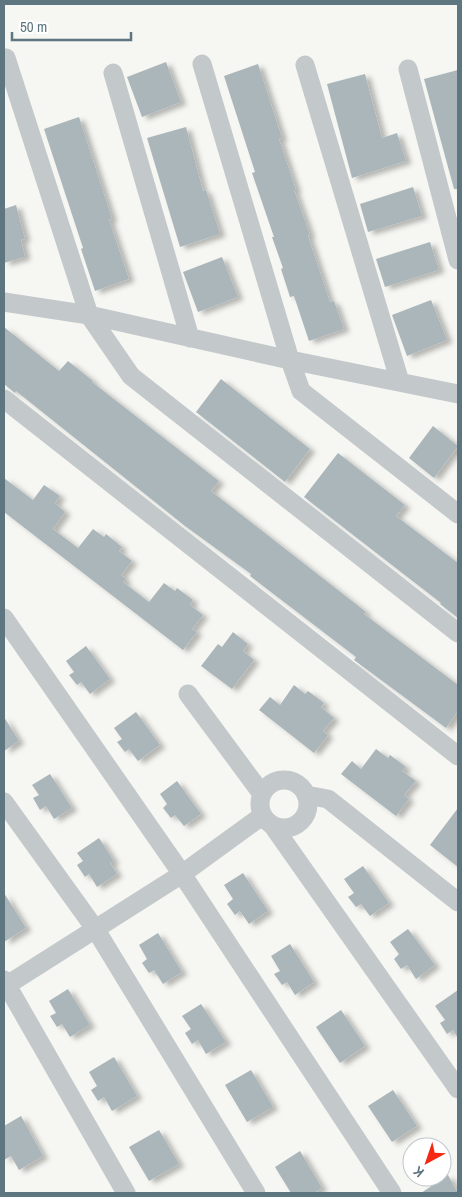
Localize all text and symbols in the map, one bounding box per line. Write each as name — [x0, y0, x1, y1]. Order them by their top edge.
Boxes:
scale bar — [12, 10, 131, 42]
text: 50 m — [20, 16, 47, 37]
north arrow — [402, 1137, 452, 1187]
text: K — [409, 1162, 428, 1182]

